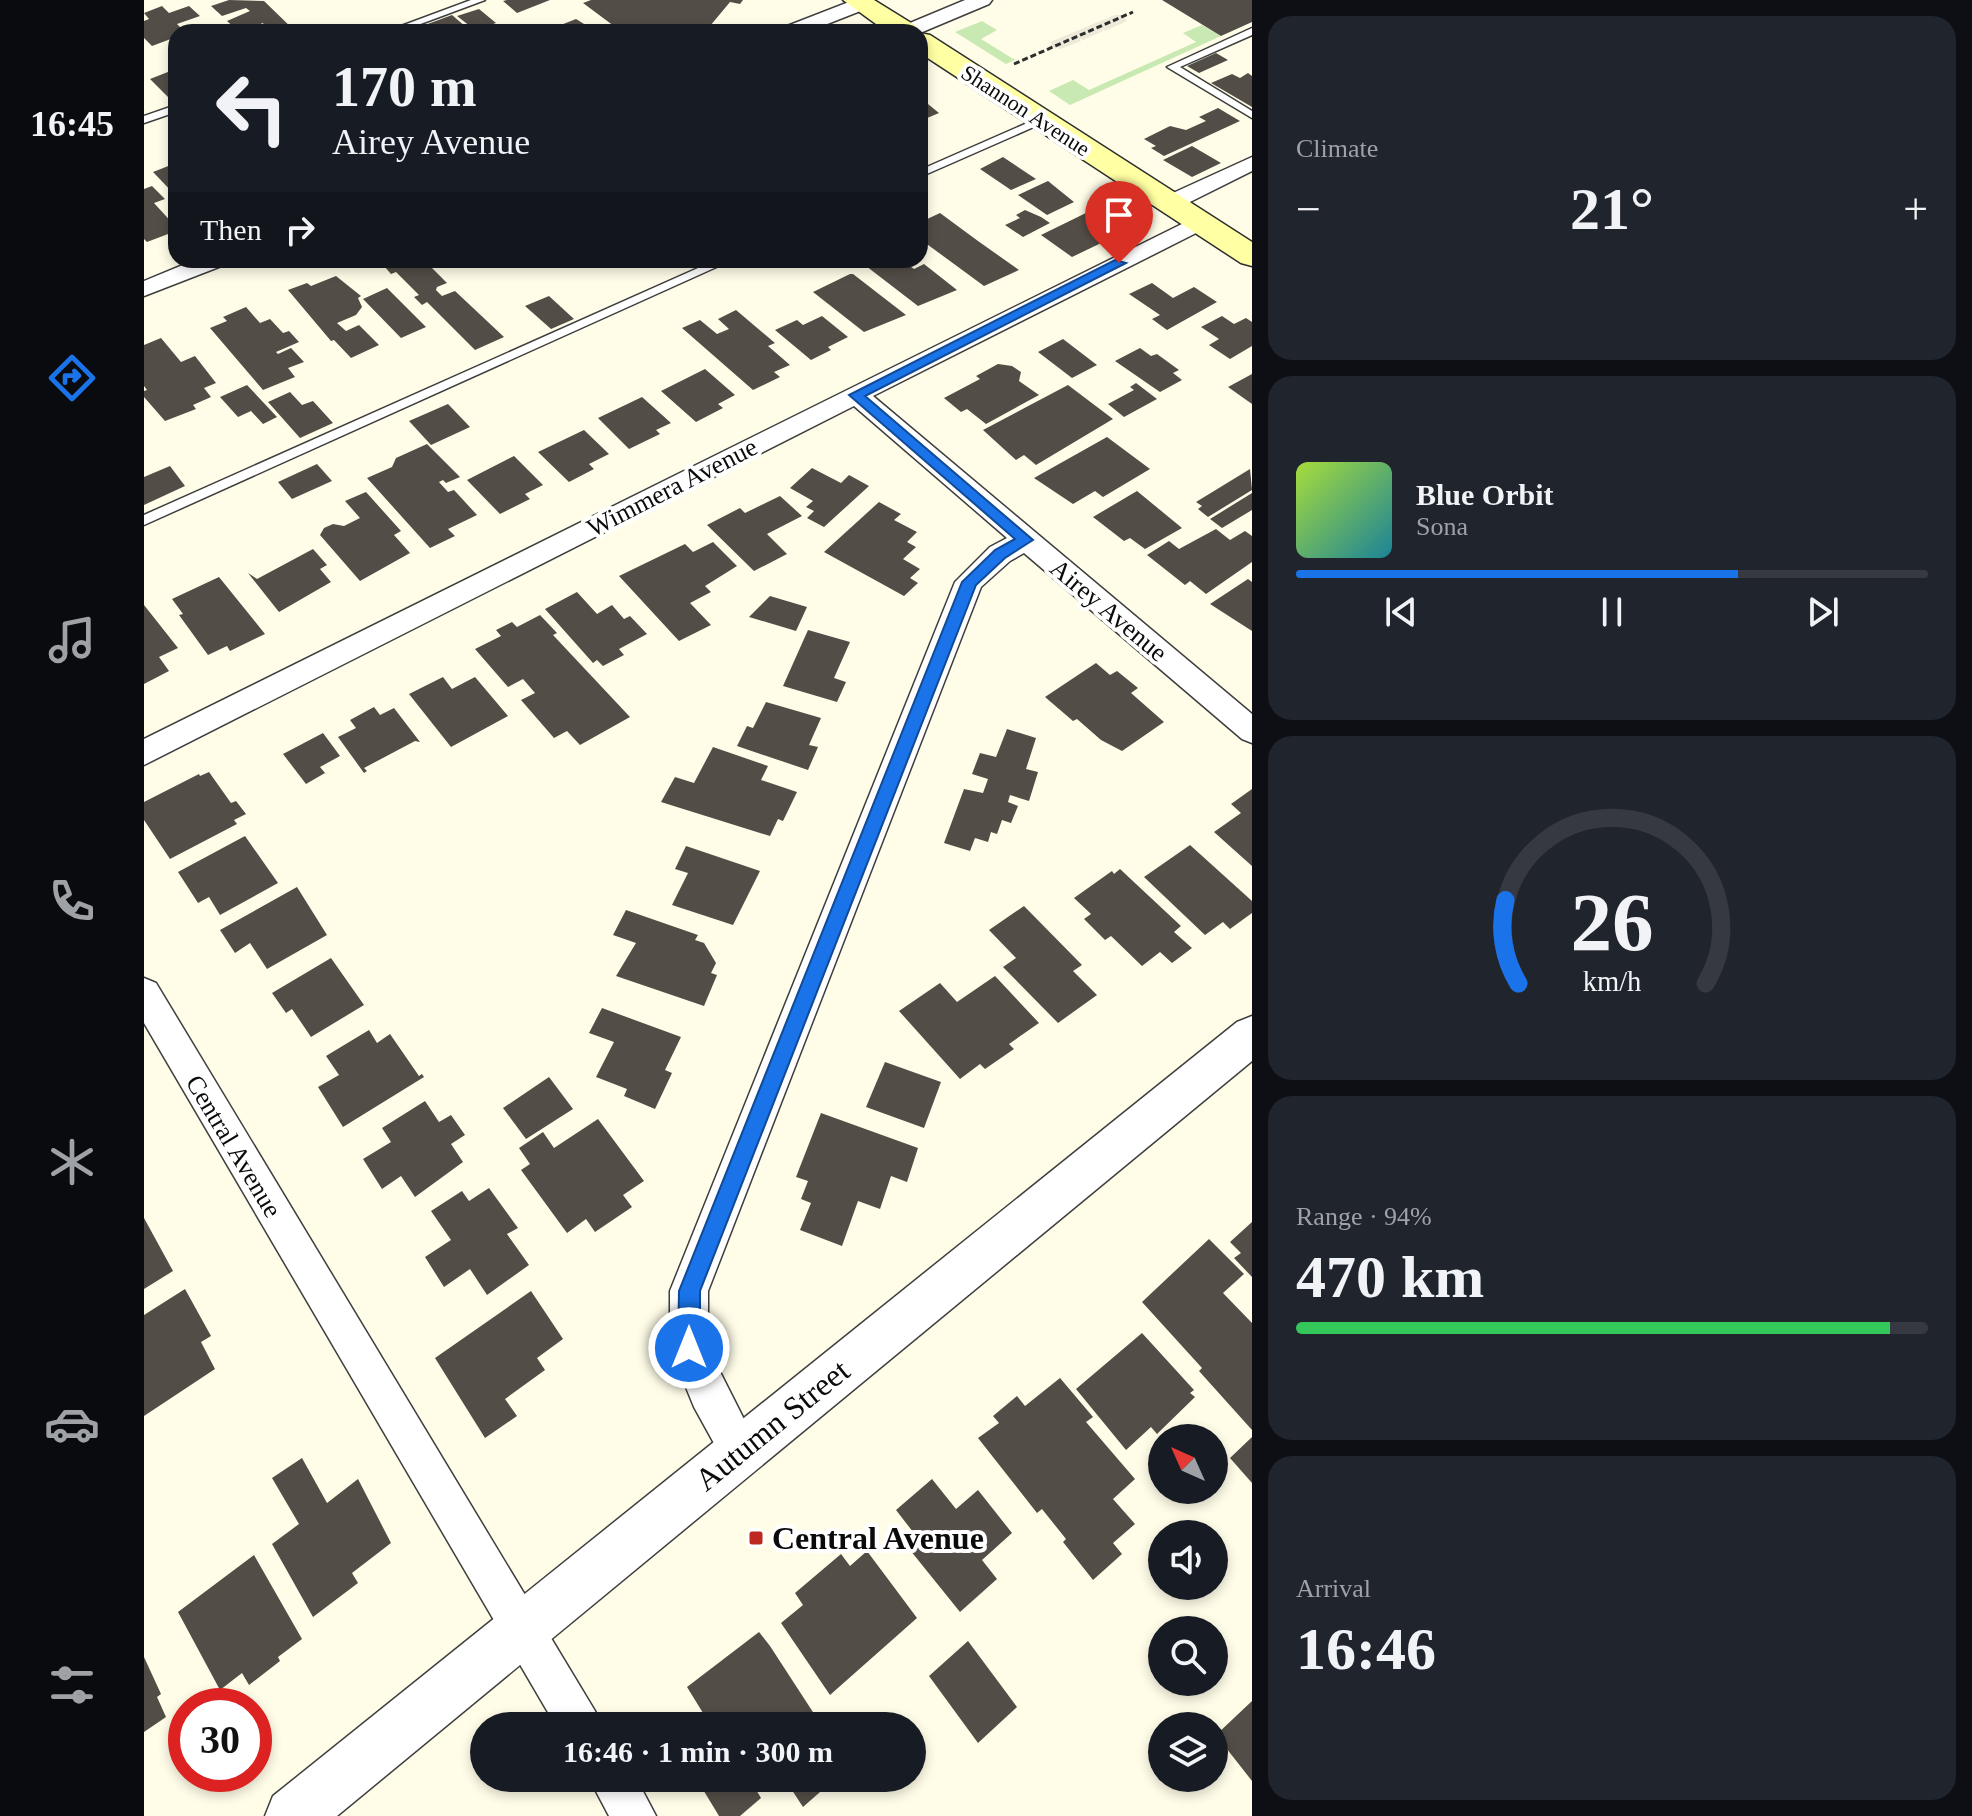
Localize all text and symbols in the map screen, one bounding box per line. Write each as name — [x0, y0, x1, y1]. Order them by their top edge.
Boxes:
icon: left — [200, 56, 304, 160]
text: 170 m — [332, 56, 477, 118]
street label: Shannon Avenue — [957, 60, 1095, 161]
text: 16:45 — [30, 104, 114, 144]
text: Airey Avenue — [332, 122, 530, 162]
text: Climate — [1296, 134, 1378, 163]
text: 21° — [1570, 176, 1654, 242]
pin — [1085, 181, 1153, 263]
text: − — [1296, 185, 1321, 234]
text: + — [1903, 185, 1928, 234]
icon: arrive — [1097, 193, 1141, 237]
icon: right — [278, 208, 322, 252]
text: Then — [200, 213, 262, 246]
icon: directions — [44, 350, 100, 406]
street label: Wimmera Avenue — [582, 432, 762, 543]
text: Blue Orbit — [1416, 478, 1554, 511]
text: Sona — [1416, 512, 1468, 541]
street label: Airey Avenue — [1045, 553, 1173, 668]
icon: previous — [1379, 590, 1423, 634]
icon: pause — [1590, 590, 1634, 634]
icon: next — [1801, 590, 1845, 634]
icon: music — [44, 612, 100, 668]
icon: phone — [44, 873, 100, 929]
text: 26 — [1570, 876, 1654, 968]
text: km/h — [1583, 966, 1641, 997]
street label: Central Avenue — [180, 1070, 287, 1223]
icon: climate — [44, 1134, 100, 1190]
text: Range · 94% — [1296, 1202, 1432, 1231]
text: 470 km — [1296, 1244, 1484, 1310]
position arrow — [647, 1306, 731, 1390]
street label: Autumn Street — [688, 1352, 856, 1498]
icon: car — [44, 1396, 100, 1452]
north arrow — [1148, 1424, 1228, 1504]
map controls — [1148, 1424, 1228, 1792]
place label: Central Avenue — [772, 1520, 984, 1556]
button: sound — [1148, 1520, 1228, 1600]
marker: Central Avenue — [747, 1529, 765, 1547]
text: Arrival — [1296, 1574, 1371, 1603]
button: search — [1148, 1616, 1228, 1696]
text: 16:46 — [1296, 1616, 1436, 1682]
icon: filters — [44, 1657, 100, 1713]
speed limit sign: 30 — [168, 1688, 272, 1792]
button: layers — [1148, 1712, 1228, 1792]
text: 16:46 · 1 min · 300 m — [563, 1735, 833, 1768]

